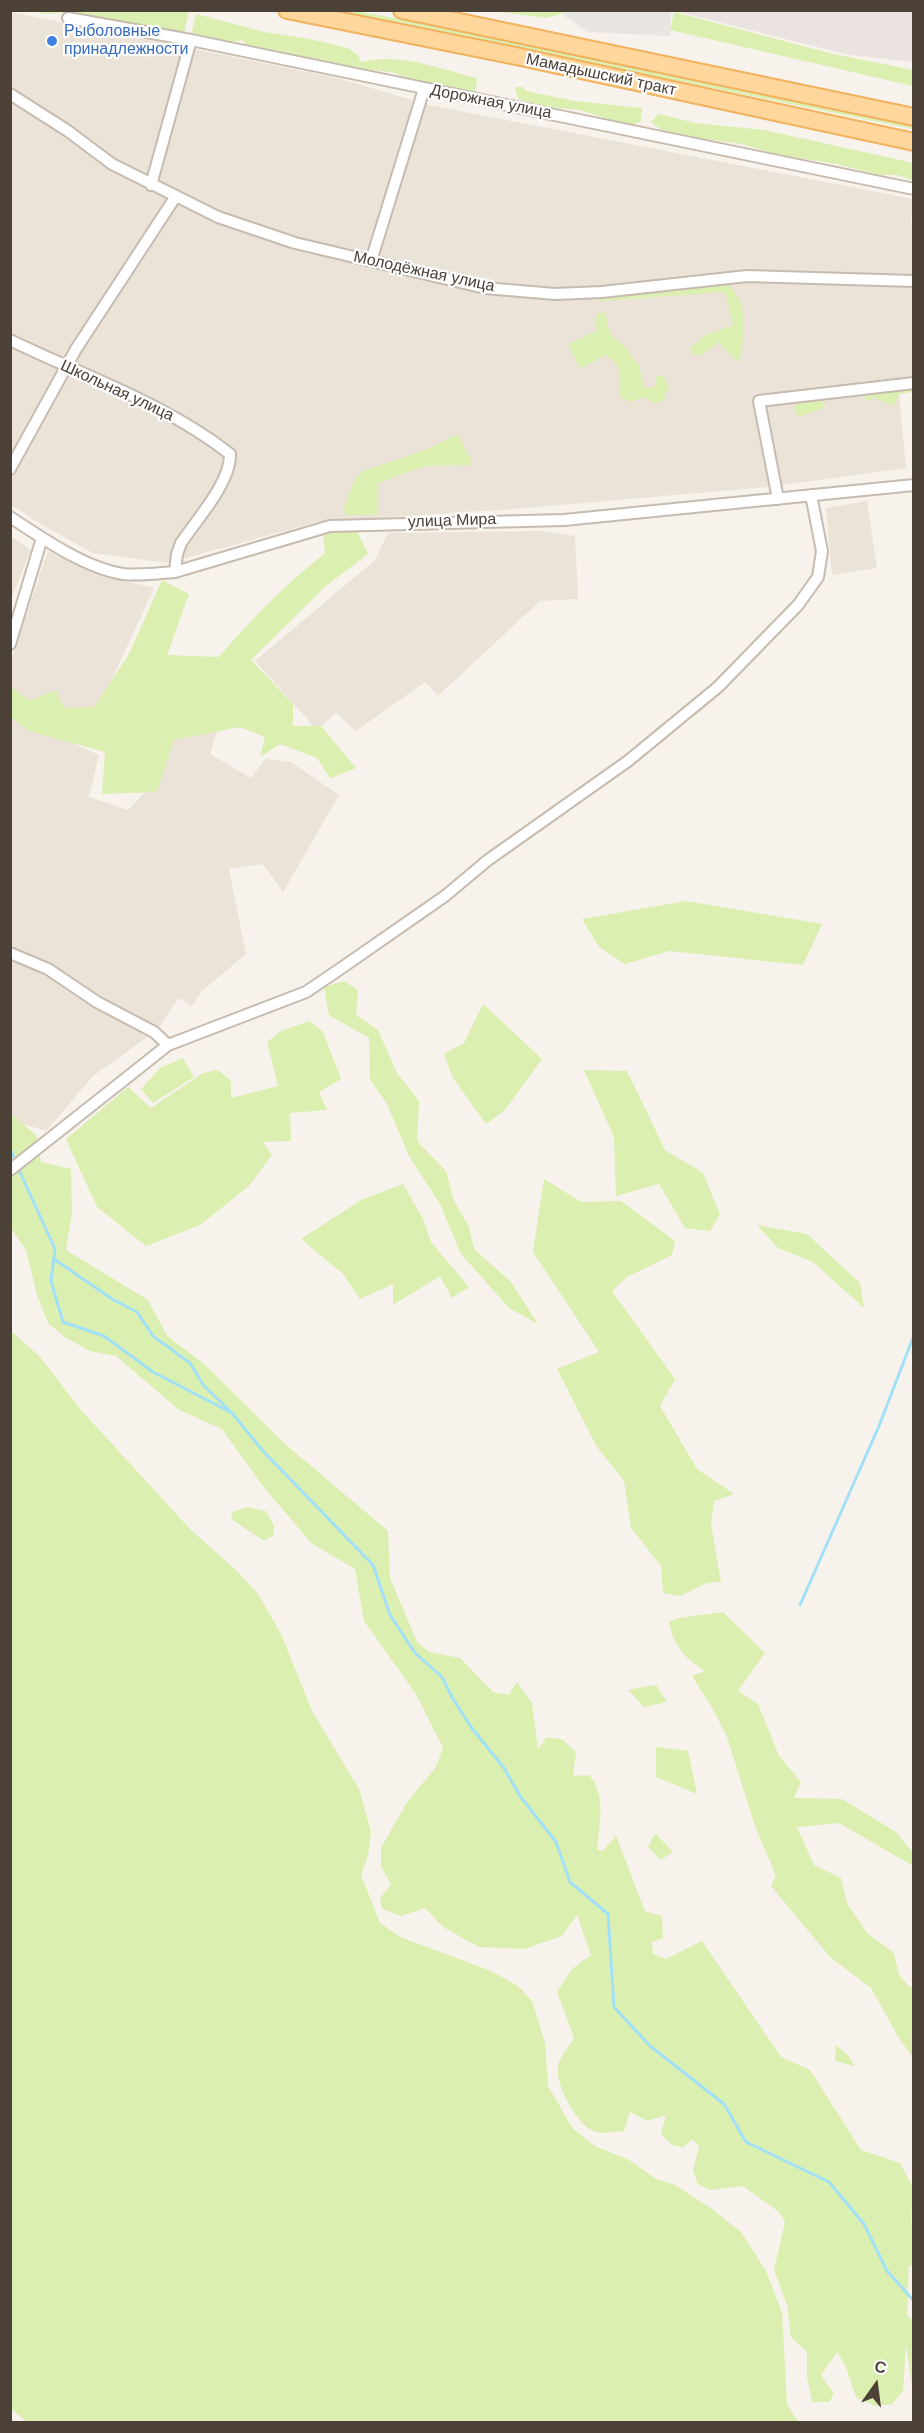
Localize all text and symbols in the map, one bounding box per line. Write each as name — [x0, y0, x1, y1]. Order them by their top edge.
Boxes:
place label: Рыболовные принадлежности — [64, 22, 188, 60]
marker: Рыболовные принадлежности — [45, 34, 59, 48]
street label: Мамадышский тракт — [524, 50, 678, 100]
street label: Дорожная улица — [429, 81, 553, 123]
street label: Молодёжная улица — [352, 248, 496, 296]
street label: Школьная улица — [57, 356, 177, 426]
street label: улица Мира — [407, 510, 497, 532]
north arrow — [846, 2355, 906, 2415]
text: С — [873, 2357, 888, 2377]

